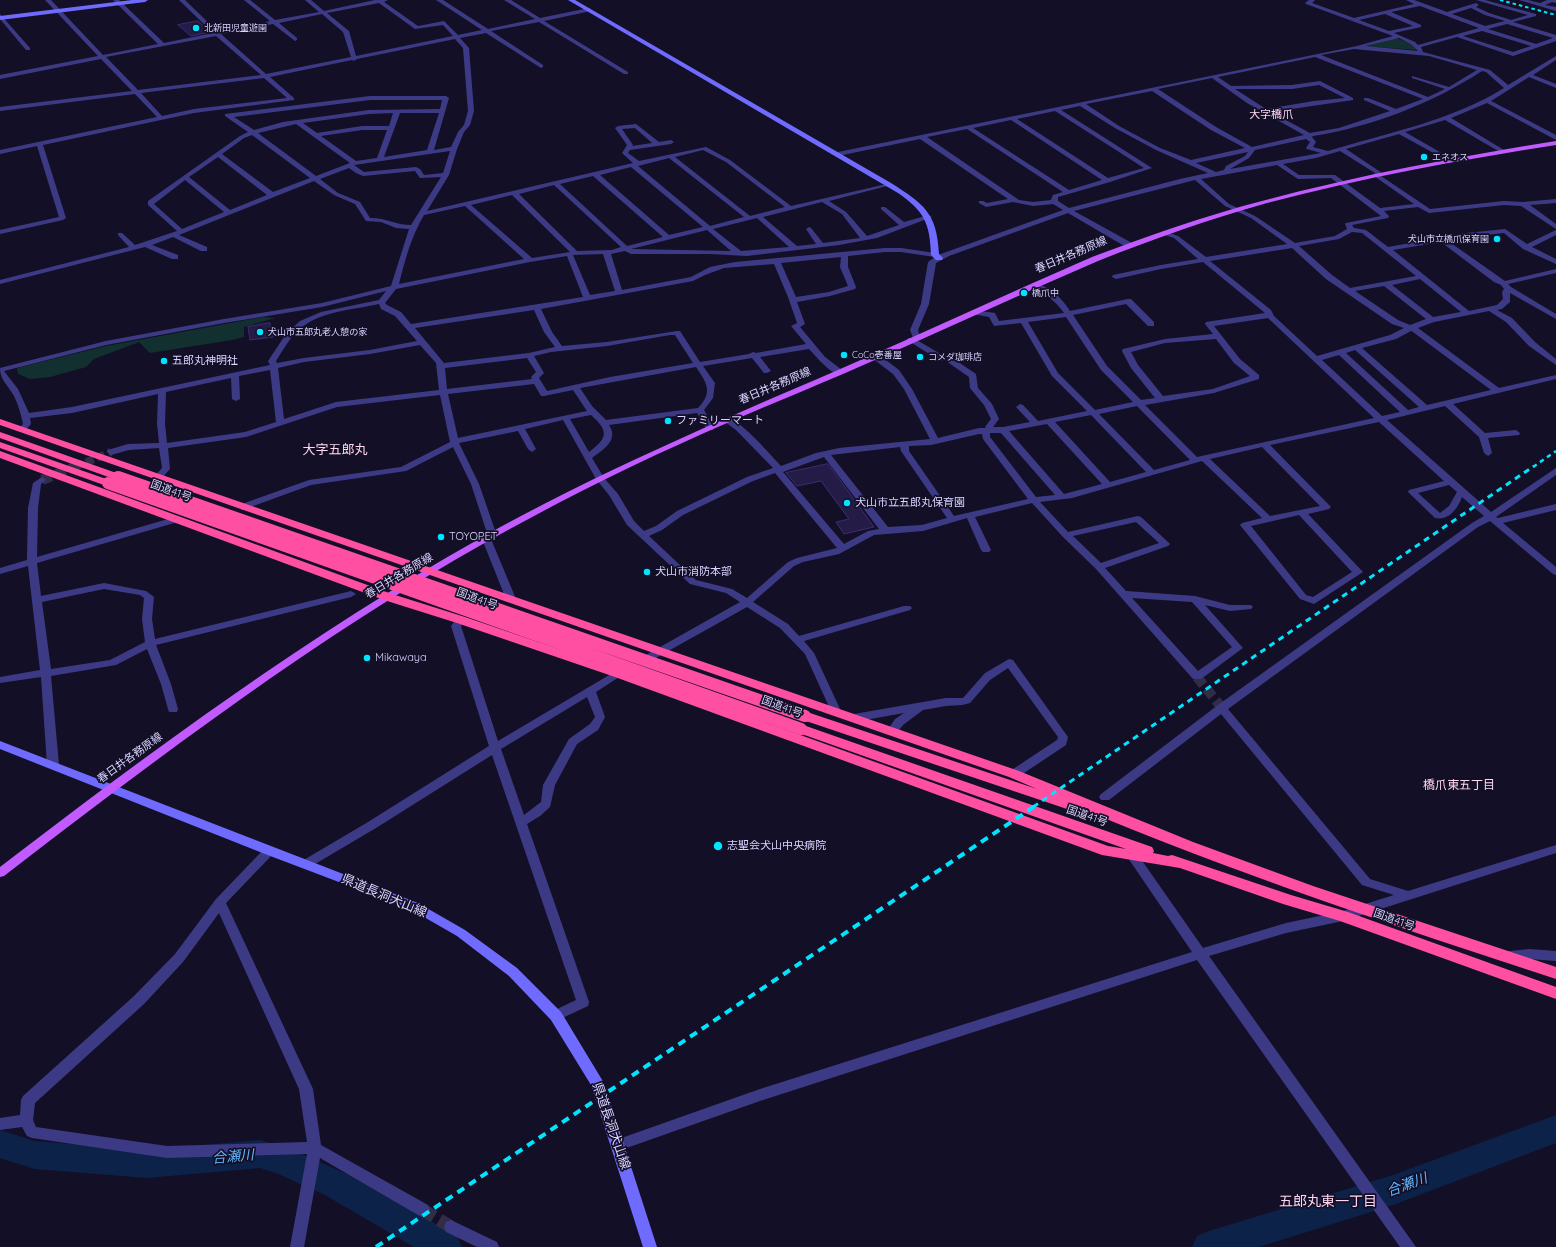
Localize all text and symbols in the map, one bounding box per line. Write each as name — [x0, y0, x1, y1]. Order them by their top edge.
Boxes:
marker: 北新田児童遊園 — [191, 23, 201, 33]
place label: 北新田児童遊園 — [204, 23, 267, 33]
district label: 大字橋爪 — [1249, 108, 1293, 122]
marker: エネオス — [1419, 152, 1429, 162]
place label: エネオス — [1432, 152, 1468, 162]
street label: 春日井各務原線 — [1033, 234, 1109, 276]
place label: 犬山市立橋爪保育園 — [1408, 234, 1489, 244]
marker: 犬山市立橋爪保育園 — [1492, 234, 1502, 244]
marker: 橋爪中 — [1019, 288, 1029, 298]
place label: 橋爪中 — [1032, 288, 1059, 298]
marker: 犬山市五郎丸老人憩の家 — [255, 327, 265, 337]
place label: 犬山市五郎丸老人憩の家 — [268, 327, 367, 337]
marker: CoCo壱番屋 — [839, 350, 849, 360]
place label: CoCo壱番屋 — [852, 350, 902, 360]
marker: コメダ珈琲店 — [915, 352, 925, 362]
place label: コメダ珈琲店 — [928, 352, 982, 362]
place label: 五郎丸神明社 — [172, 354, 238, 368]
marker: 五郎丸神明社 — [159, 356, 169, 366]
street label: 春日井各務原線 — [737, 365, 813, 407]
place label: ファミリーマート — [676, 414, 764, 428]
marker: ファミリーマート — [663, 416, 673, 426]
district label: 大字五郎丸 — [303, 442, 367, 458]
street label: 国道41号 — [149, 477, 193, 505]
place label: 犬山市立五郎丸保育園 — [855, 496, 965, 510]
marker: 犬山市立五郎丸保育園 — [842, 498, 852, 508]
place label: TOYOPET — [449, 530, 497, 544]
marker: TOYOPET — [436, 532, 446, 542]
street label: 春日井各務原線 — [363, 551, 435, 601]
place label: 犬山市消防本部 — [655, 565, 732, 579]
marker: 犬山市消防本部 — [642, 567, 652, 577]
street label: 国道41号 — [455, 585, 499, 613]
place label: Mikawaya — [375, 651, 427, 665]
marker: Mikawaya — [362, 653, 372, 663]
street label: 国道41号 — [760, 693, 804, 721]
street label: 春日井各務原線 — [95, 730, 165, 786]
district label: 橋爪東五丁目 — [1423, 778, 1495, 792]
street label: 国道41号 — [1065, 803, 1109, 829]
place label: 志聖会犬山中央病院 — [727, 839, 826, 853]
marker: 志聖会犬山中央病院 — [712, 840, 724, 852]
street label: 県道長洞犬山線 — [339, 871, 429, 921]
street label: 国道41号 — [1372, 906, 1416, 934]
street label: 県道長洞犬山線 — [589, 1080, 633, 1172]
water label: 合瀬川 — [211, 1147, 255, 1167]
water label: 合瀬川 — [1384, 1170, 1430, 1200]
district label: 五郎丸東一丁目 — [1279, 1194, 1377, 1210]

